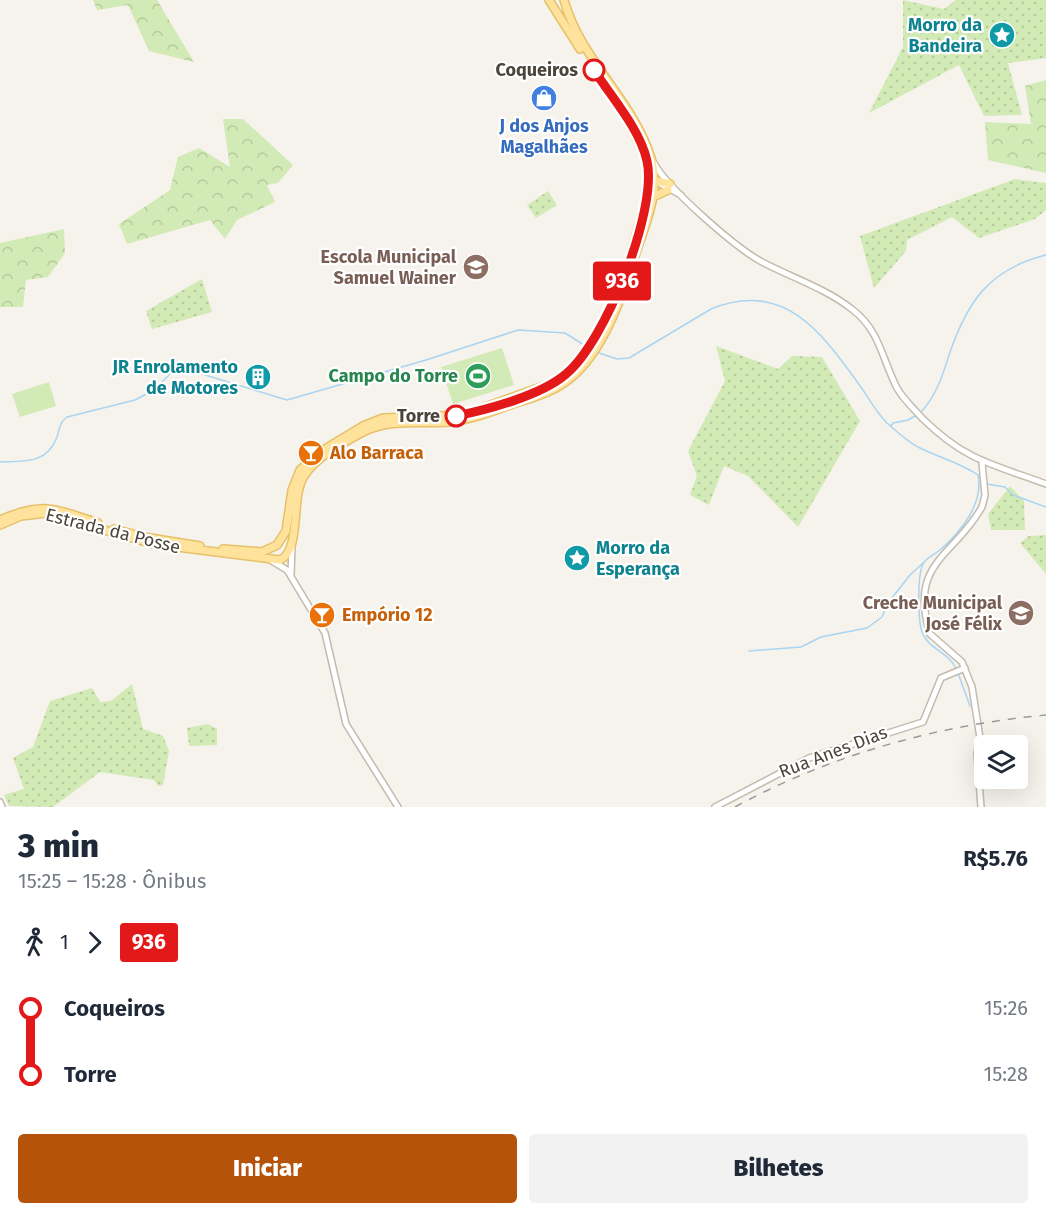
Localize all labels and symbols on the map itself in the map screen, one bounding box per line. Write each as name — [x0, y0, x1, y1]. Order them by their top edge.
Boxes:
place label: Morro da Bandeira — [908, 14, 982, 57]
place icon: Morro da Bandeira — [987, 20, 1017, 50]
place label: Coqueiros — [496, 59, 578, 81]
marker: Coqueiros — [583, 59, 605, 81]
shop icon: J dos Anjos Magalhães — [529, 83, 559, 113]
place label: J dos Anjos Magalhães — [498, 115, 589, 158]
place label: Escola Municipal Samuel Wainer — [321, 246, 457, 289]
school or university icon: Escola Municipal Samuel Wainer — [461, 252, 491, 282]
line badge: 936 — [588, 262, 656, 300]
place label: JR Enrolamento de Motores — [111, 356, 238, 399]
sports icon: Campo do Torre — [463, 361, 493, 391]
building icon: JR Enrolamento de Motores — [243, 362, 273, 392]
place label: Campo do Torre — [329, 365, 458, 387]
place label: Torre — [397, 405, 440, 427]
marker: Torre — [445, 405, 467, 427]
bar icon: Alo Barraca — [296, 438, 326, 468]
place label: Alo Barraca — [329, 442, 424, 464]
street label: Estrada da Posse — [43, 504, 183, 558]
place label: Morro da Esperança — [596, 537, 680, 580]
place icon: Morro da Esperança — [562, 543, 592, 573]
place label: Creche Municipal José Félix — [863, 592, 1003, 635]
school or university icon: Creche Municipal José Félix — [1006, 598, 1036, 628]
bar icon: Empório 12 — [307, 600, 337, 630]
place label: Empório 12 — [342, 604, 433, 626]
street label: Rua Anes Dias — [776, 721, 890, 783]

